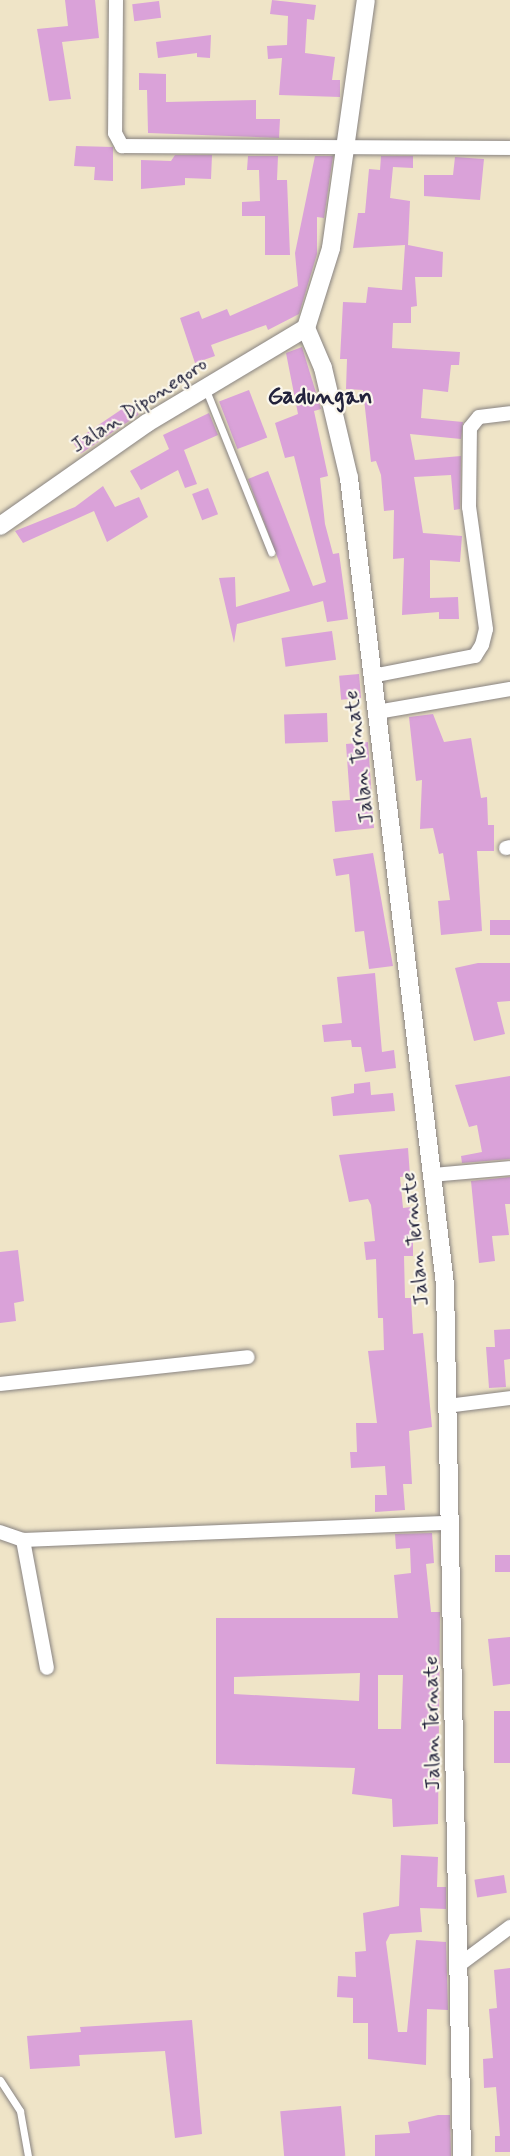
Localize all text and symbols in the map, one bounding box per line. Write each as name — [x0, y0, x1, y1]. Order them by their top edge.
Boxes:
street label: Jalan Diponegoro — [66, 351, 212, 459]
district label: Gadungan — [267, 383, 373, 411]
street label: Jalan Ternate — [338, 689, 380, 825]
street label: Jalan Ternate — [395, 1171, 435, 1307]
street label: Jalan Ternate — [418, 1656, 446, 1790]

